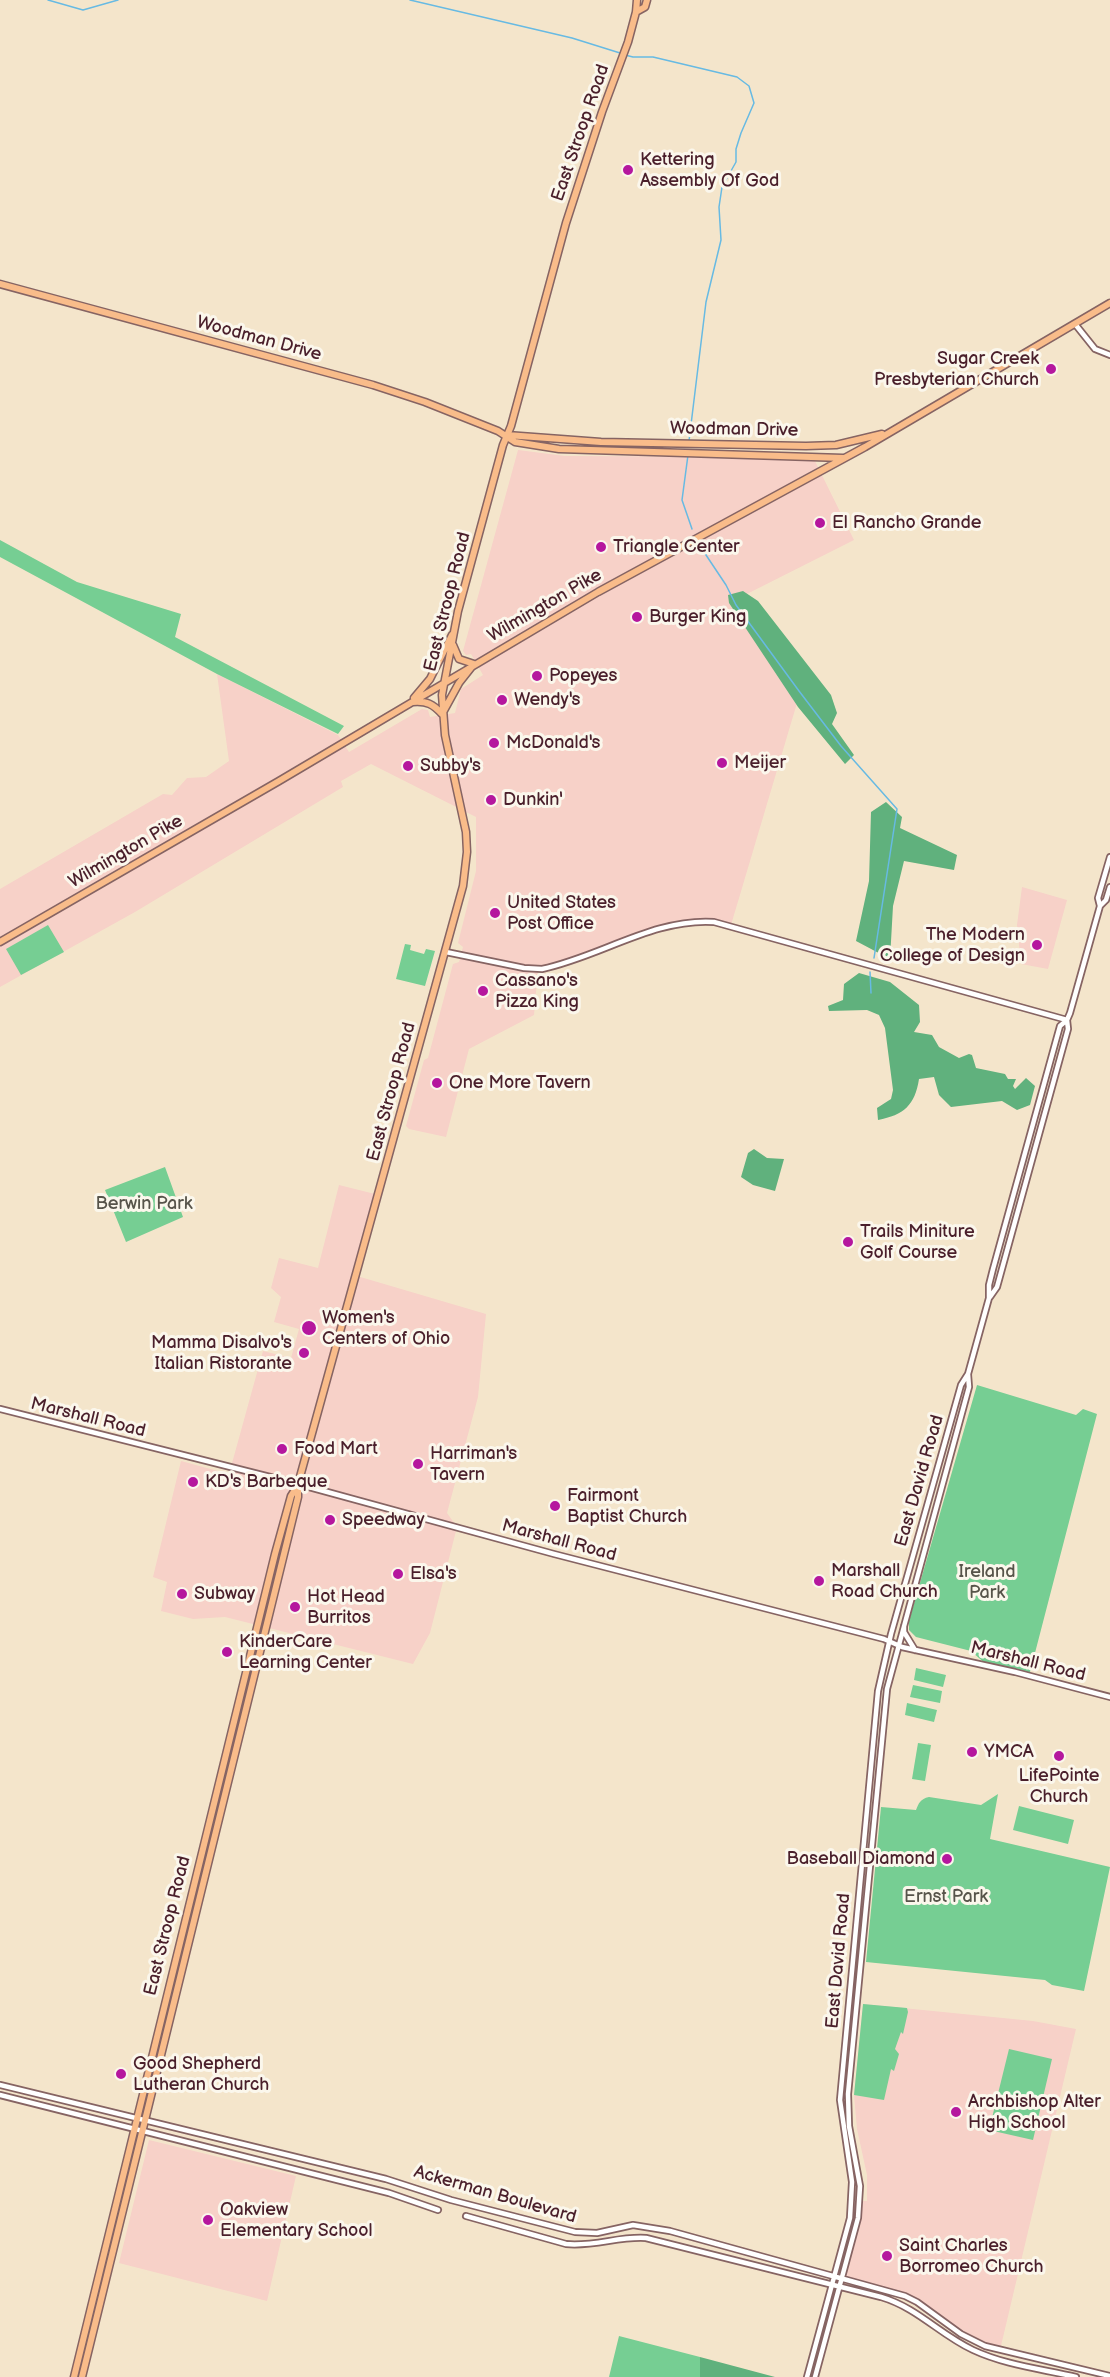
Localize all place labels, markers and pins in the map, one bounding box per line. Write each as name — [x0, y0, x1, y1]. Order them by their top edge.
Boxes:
place label: Kettering Assembly Of God — [640, 149, 779, 192]
marker: Kettering Assembly Of God — [621, 163, 635, 177]
place label: Sugar Creek Presbyterian Church — [874, 348, 1039, 391]
marker: Sugar Creek Presbyterian Church — [1044, 362, 1058, 376]
place label: El Rancho Grande — [832, 512, 981, 534]
marker: El Rancho Grande — [813, 516, 827, 530]
place label: Triangle Center — [613, 536, 740, 558]
marker: Triangle Center — [594, 540, 608, 554]
place label: Burger King — [649, 606, 746, 628]
marker: Burger King — [630, 610, 644, 624]
place label: Popeyes — [549, 665, 617, 687]
marker: Popeyes — [530, 669, 544, 683]
place label: Wendy's — [514, 689, 580, 711]
marker: Wendy's — [495, 693, 509, 707]
place label: McDonald's — [506, 732, 600, 754]
marker: McDonald's — [487, 736, 501, 750]
place label: Meijer — [734, 752, 786, 774]
place label: Subby's — [420, 755, 481, 777]
marker: Meijer — [715, 756, 729, 770]
marker: Subby's — [401, 759, 415, 773]
place label: Dunkin' — [503, 789, 563, 811]
marker: Dunkin' — [484, 793, 498, 807]
place label: United States Post Office — [507, 892, 616, 934]
marker: United States Post Office — [488, 906, 502, 920]
place label: The Modern College of Design — [880, 924, 1025, 966]
marker: The Modern College of Design — [1030, 938, 1044, 952]
place label: Cassano's Pizza King — [495, 970, 579, 1012]
marker: Cassano's Pizza King — [476, 984, 490, 998]
place label: One More Tavern — [449, 1072, 591, 1094]
marker: One More Tavern — [430, 1076, 444, 1090]
place label: Trails Miniture Golf Course — [860, 1221, 975, 1264]
marker: Trails Miniture Golf Course — [841, 1235, 855, 1249]
place label: Women's Centers of Ohio — [322, 1307, 450, 1350]
marker: Women's Centers of Ohio — [300, 1319, 318, 1337]
place label: Mamma Disalvo's Italian Ristorante — [151, 1332, 292, 1374]
marker: Mamma Disalvo's Italian Ristorante — [297, 1346, 311, 1360]
place label: Food Mart — [294, 1438, 378, 1460]
marker: Food Mart — [275, 1442, 289, 1456]
place label: Harriman's Tavern — [430, 1443, 517, 1486]
marker: Harriman's Tavern — [411, 1457, 425, 1471]
place label: KD's Barbeque — [205, 1471, 327, 1493]
marker: KD's Barbeque — [186, 1475, 200, 1489]
place label: Fairmont Baptist Church — [567, 1485, 687, 1528]
marker: Fairmont Baptist Church — [548, 1499, 562, 1513]
place label: Speedway — [342, 1509, 425, 1531]
marker: Speedway — [323, 1513, 337, 1527]
place label: Marshall Road Church — [831, 1560, 938, 1602]
place label: Elsa's — [410, 1563, 457, 1585]
marker: Elsa's — [391, 1567, 405, 1581]
marker: Marshall Road Church — [812, 1574, 826, 1588]
place label: Subway — [194, 1583, 255, 1605]
place label: Hot Head Burritos — [307, 1586, 385, 1628]
marker: Subway — [175, 1587, 189, 1601]
marker: Hot Head Burritos — [288, 1600, 302, 1614]
place label: KinderCare Learning Center — [239, 1631, 372, 1674]
marker: KinderCare Learning Center — [220, 1645, 234, 1659]
place label: YMCA — [984, 1741, 1034, 1763]
marker: YMCA — [965, 1745, 979, 1759]
marker: LifePointe Church — [1052, 1749, 1066, 1763]
place label: LifePointe Church — [1019, 1765, 1099, 1808]
place label: Baseball Diamond — [787, 1848, 935, 1870]
marker: Baseball Diamond — [940, 1852, 954, 1866]
place label: Good Shepherd Lutheran Church — [133, 2053, 269, 2096]
marker: Good Shepherd Lutheran Church — [114, 2067, 128, 2081]
place label: Archbishop Alter High School — [968, 2091, 1101, 2134]
marker: Archbishop Alter High School — [949, 2105, 963, 2119]
place label: Oakview Elementary School — [220, 2199, 373, 2242]
marker: Oakview Elementary School — [201, 2213, 215, 2227]
place label: Saint Charles Borromeo Church — [899, 2235, 1043, 2278]
marker: Saint Charles Borromeo Church — [880, 2249, 894, 2263]

